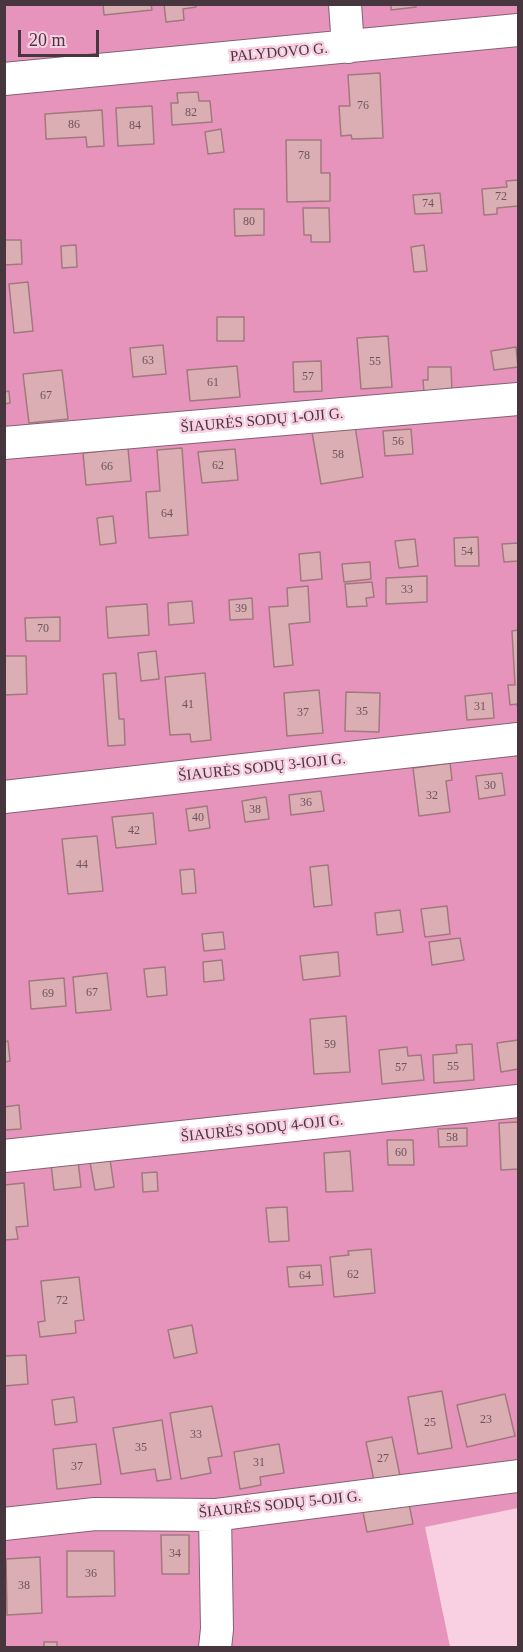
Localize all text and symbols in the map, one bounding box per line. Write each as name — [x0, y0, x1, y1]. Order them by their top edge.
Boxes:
scale bar — [21, 18, 102, 56]
text: 20 m — [29, 30, 66, 50]
street label: PALYDOVO G. — [229, 40, 329, 66]
house number: 76 — [357, 99, 369, 113]
house number: 82 — [185, 106, 197, 120]
house number: 86 — [68, 118, 80, 132]
house number: 84 — [129, 119, 141, 133]
house number: 78 — [298, 149, 310, 163]
house number: 72 — [495, 190, 507, 204]
house number: 74 — [422, 197, 434, 211]
house number: 80 — [243, 215, 255, 229]
house number: 63 — [142, 354, 154, 368]
house number: 55 — [369, 355, 381, 369]
house number: 57 — [302, 370, 314, 384]
house number: 61 — [207, 376, 219, 390]
house number: 67 — [40, 389, 52, 403]
street label: ŠIAURĖS SODŲ 1-OJI G. — [180, 405, 344, 437]
house number: 56 — [392, 435, 404, 449]
house number: 58 — [332, 448, 344, 462]
house number: 62 — [212, 459, 224, 473]
house number: 66 — [101, 460, 113, 474]
house number: 64 — [161, 507, 173, 521]
house number: 54 — [461, 545, 473, 559]
house number: 33 — [401, 583, 413, 597]
house number: 39 — [235, 602, 247, 616]
house number: 70 — [37, 622, 49, 636]
house number: 41 — [182, 698, 194, 712]
house number: 31 — [474, 700, 486, 714]
house number: 35 — [356, 705, 368, 719]
house number: 37 — [297, 706, 309, 720]
street label: ŠIAURĖS SODŲ 3-IOJI G. — [177, 750, 347, 786]
house number: 30 — [484, 779, 496, 793]
house number: 32 — [426, 789, 438, 803]
house number: 36 — [300, 796, 312, 810]
house number: 38 — [249, 803, 261, 817]
house number: 40 — [192, 811, 204, 825]
house number: 42 — [128, 824, 140, 838]
house number: 44 — [76, 858, 88, 872]
house number: 67 — [86, 986, 98, 1000]
house number: 69 — [42, 987, 54, 1001]
house number: 59 — [324, 1038, 336, 1052]
house number: 55 — [447, 1060, 459, 1074]
house number: 57 — [395, 1061, 407, 1075]
street label: ŠIAURĖS SODŲ 4-OJI G. — [180, 1112, 344, 1146]
house number: 58 — [446, 1131, 458, 1145]
house number: 60 — [395, 1146, 407, 1160]
house number: 62 — [347, 1268, 359, 1282]
house number: 64 — [299, 1269, 311, 1283]
house number: 72 — [56, 1294, 68, 1308]
house number: 23 — [480, 1413, 492, 1427]
house number: 25 — [424, 1416, 436, 1430]
house number: 33 — [190, 1428, 202, 1442]
house number: 35 — [135, 1441, 147, 1455]
house number: 27 — [377, 1452, 389, 1466]
house number: 31 — [253, 1456, 265, 1470]
house number: 37 — [71, 1460, 83, 1474]
street label: ŠIAURĖS SODŲ 5-OJI G. — [198, 1488, 362, 1522]
house number: 34 — [169, 1547, 181, 1561]
house number: 36 — [85, 1567, 97, 1581]
house number: 38 — [18, 1579, 30, 1593]

